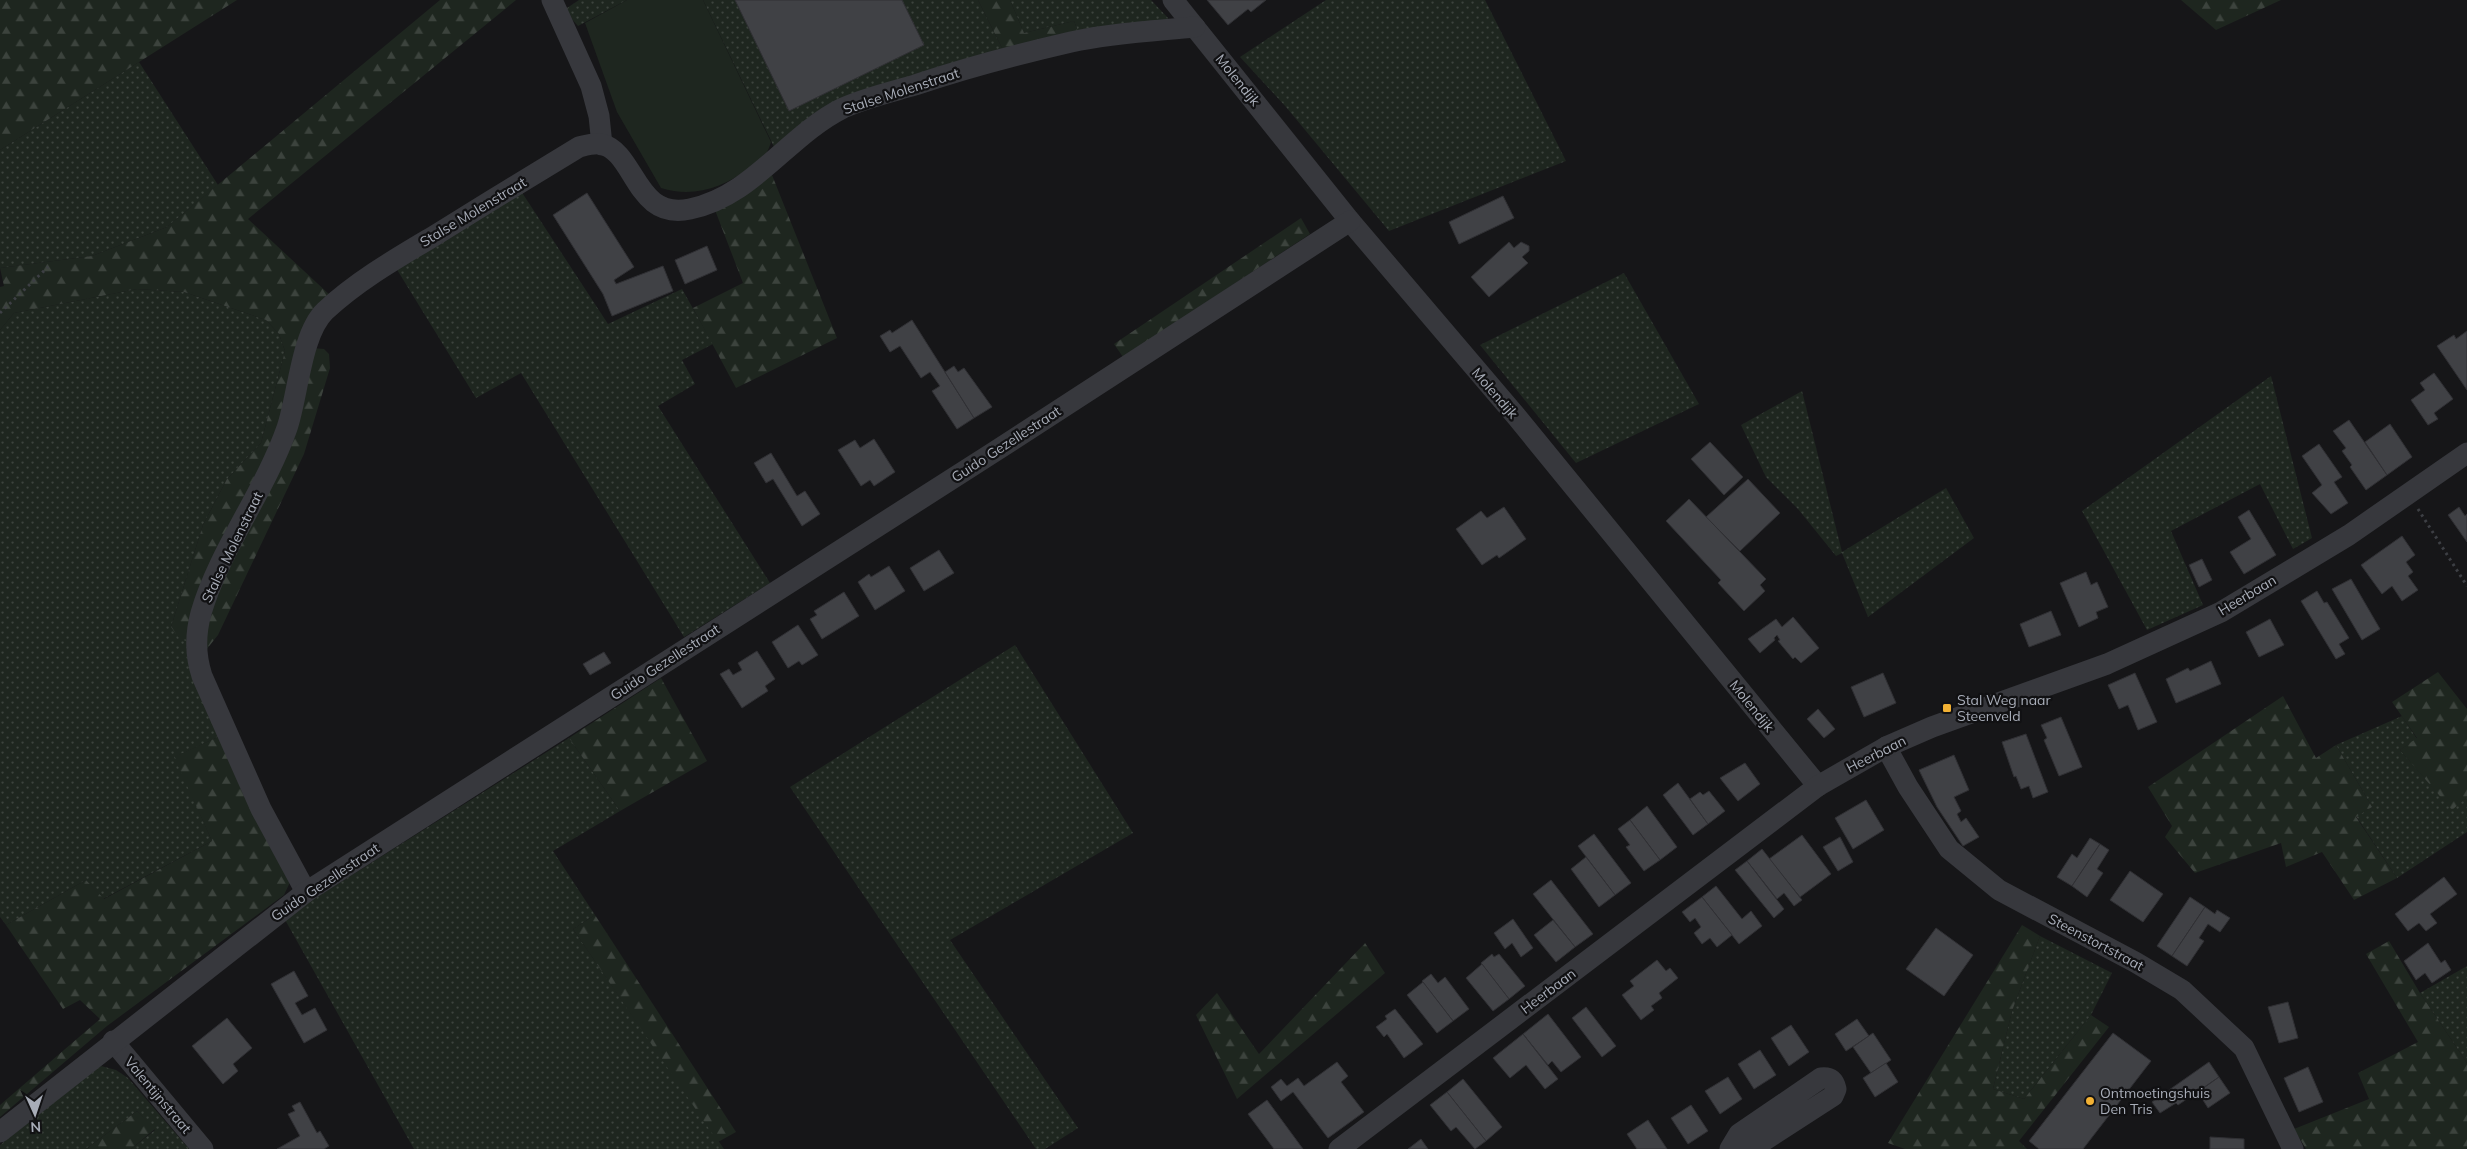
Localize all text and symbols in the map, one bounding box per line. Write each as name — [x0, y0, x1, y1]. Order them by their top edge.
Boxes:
street label: Molendijk — [1212, 50, 1265, 110]
street label: Stalse Molenstraat — [841, 64, 962, 118]
street label: Stalse Molenstraat — [416, 173, 530, 251]
street label: Molendijk — [1468, 364, 1522, 423]
street label: Guido Gezellestraat — [948, 402, 1064, 486]
street label: Stalse Molenstraat — [197, 489, 267, 605]
street label: Heerbaan — [2215, 571, 2279, 619]
street label: Guido Gezellestraat — [607, 620, 723, 704]
street label: Molendijk — [1726, 676, 1779, 736]
place label: Stal Weg naar Steenveld — [1957, 691, 2051, 725]
marker: Stal Weg naar Steenveld — [1941, 702, 1953, 714]
street label: Heerbaan — [1843, 731, 1909, 777]
street label: Guido Gezellestraat — [267, 839, 383, 925]
street label: Steenstortstraat — [2045, 909, 2147, 975]
street label: Heerbaan — [1517, 964, 1579, 1018]
street label: Valentijnstraat — [121, 1053, 195, 1137]
place label: Ontmoetingshuis Den Tris — [2100, 1084, 2210, 1118]
north arrow — [10, 1089, 60, 1139]
marker: Ontmoetingshuis Den Tris — [2084, 1095, 2096, 1107]
text: N — [30, 1118, 41, 1136]

